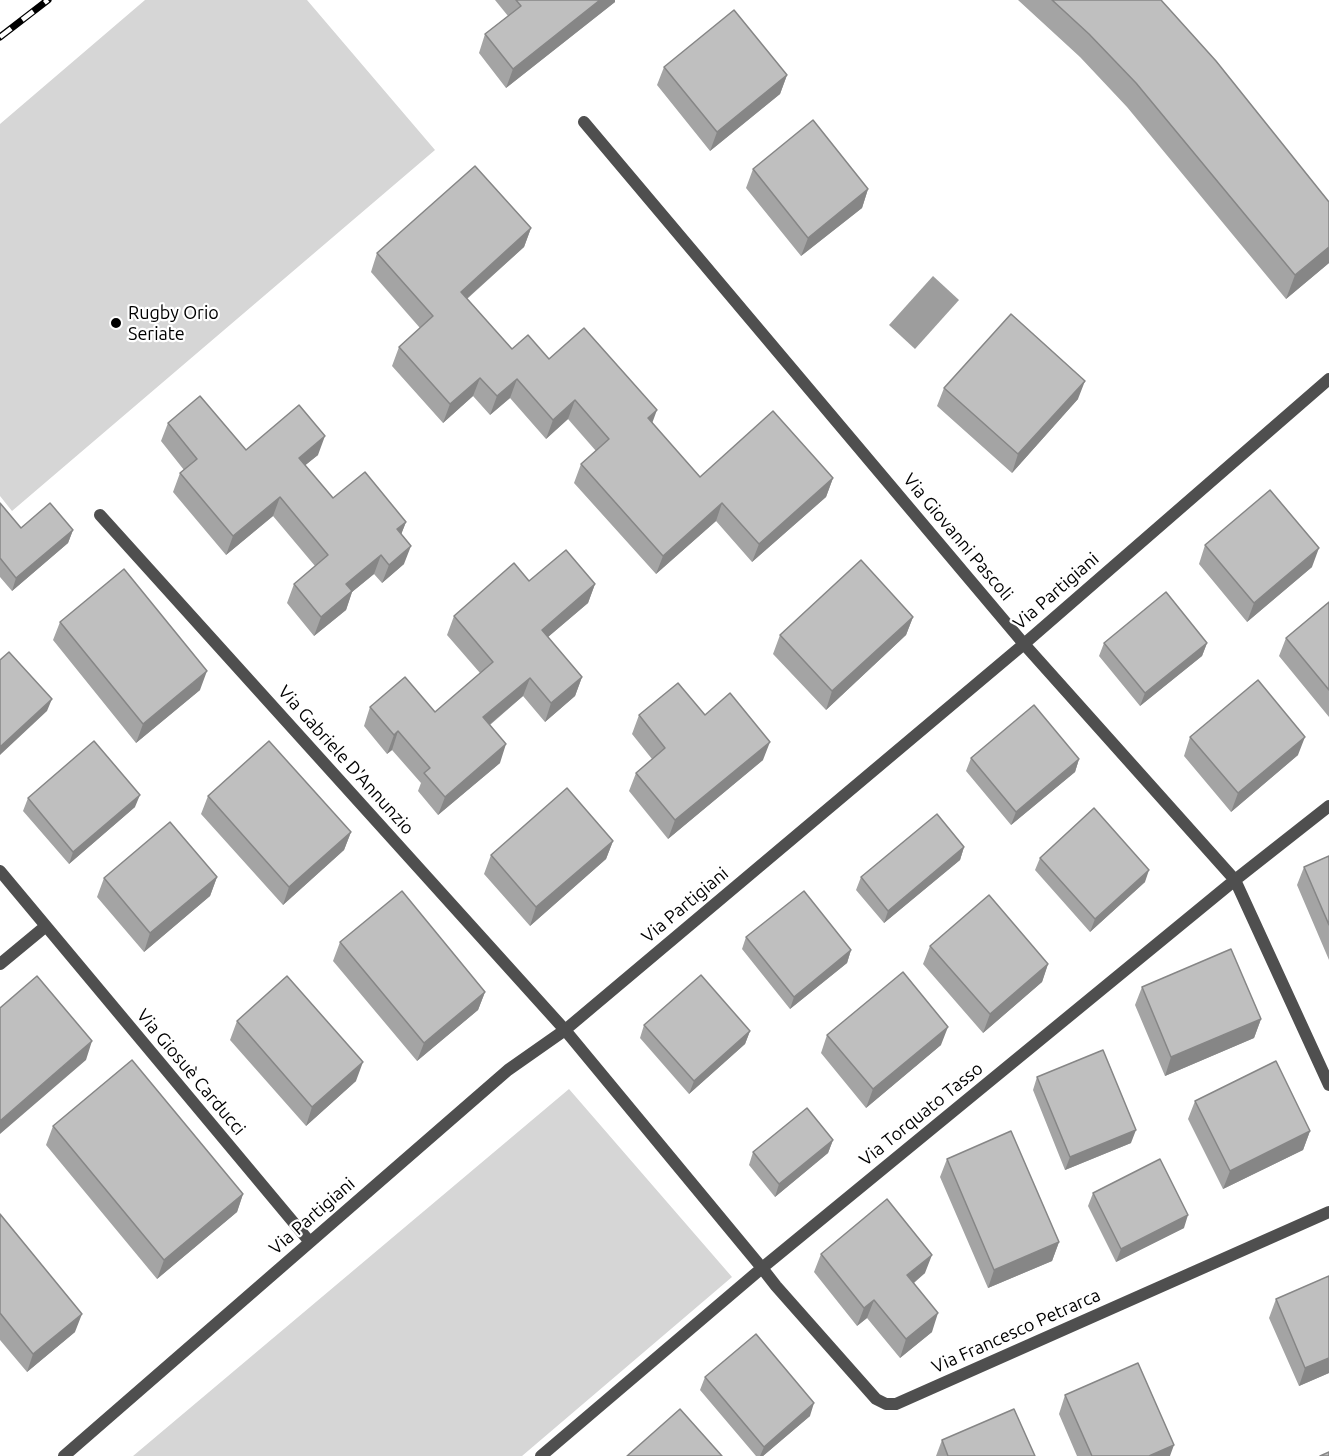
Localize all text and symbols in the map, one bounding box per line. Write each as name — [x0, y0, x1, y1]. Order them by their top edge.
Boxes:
place label: Rugby Orio Seriate — [128, 302, 219, 344]
marker: Rugby Orio Seriate — [109, 316, 123, 330]
street label: Via Giovanni Pascoli — [899, 469, 1017, 605]
street label: Via Partigiani — [1009, 548, 1103, 634]
street label: Via Gabriele D'Annunzio — [273, 681, 419, 839]
street label: Via Partigiani — [637, 862, 733, 948]
street label: Via Giosuè Carducci — [132, 1005, 250, 1139]
street label: Via Torquato Tasso — [855, 1058, 987, 1170]
street label: Via Partigiani — [265, 1173, 359, 1259]
street label: Via Francesco Petrarca — [928, 1284, 1104, 1378]

